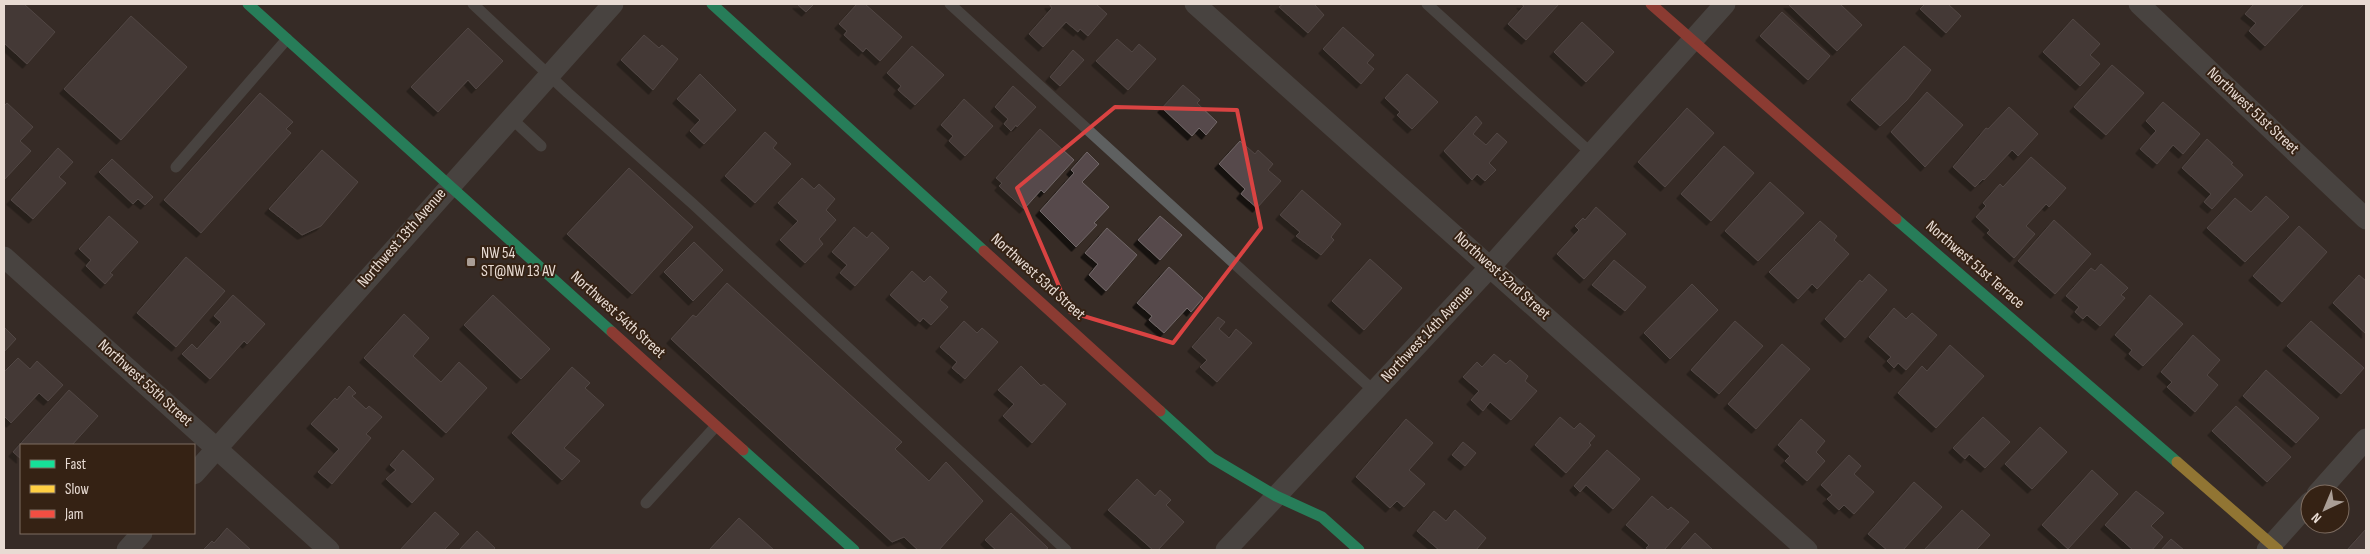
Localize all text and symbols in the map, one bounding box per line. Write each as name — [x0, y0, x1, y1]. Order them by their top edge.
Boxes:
street label: Northwest 51st Street — [2203, 64, 2303, 159]
street label: Northwest 13th Avenue — [354, 184, 450, 292]
street label: Northwest 51st Terrace — [1922, 217, 2028, 313]
street label: Northwest 52nd Street — [1450, 228, 1554, 324]
street label: Northwest 53rd Street — [987, 230, 1089, 324]
place label: NW 54 ST@NW 13 AV — [481, 244, 557, 281]
marker: NW 54 ST@NW 13 AV — [465, 256, 477, 268]
street label: Northwest 54th Street — [567, 267, 669, 363]
street label: Northwest 14th Avenue — [1377, 282, 1477, 386]
street label: Northwest 55th Street — [94, 336, 196, 431]
legend — [20, 444, 195, 534]
text: Fast — [65, 455, 87, 474]
text: Slow — [65, 480, 89, 499]
north arrow — [2300, 484, 2350, 534]
text: Jam — [64, 505, 83, 524]
text: N — [2308, 509, 2325, 527]

